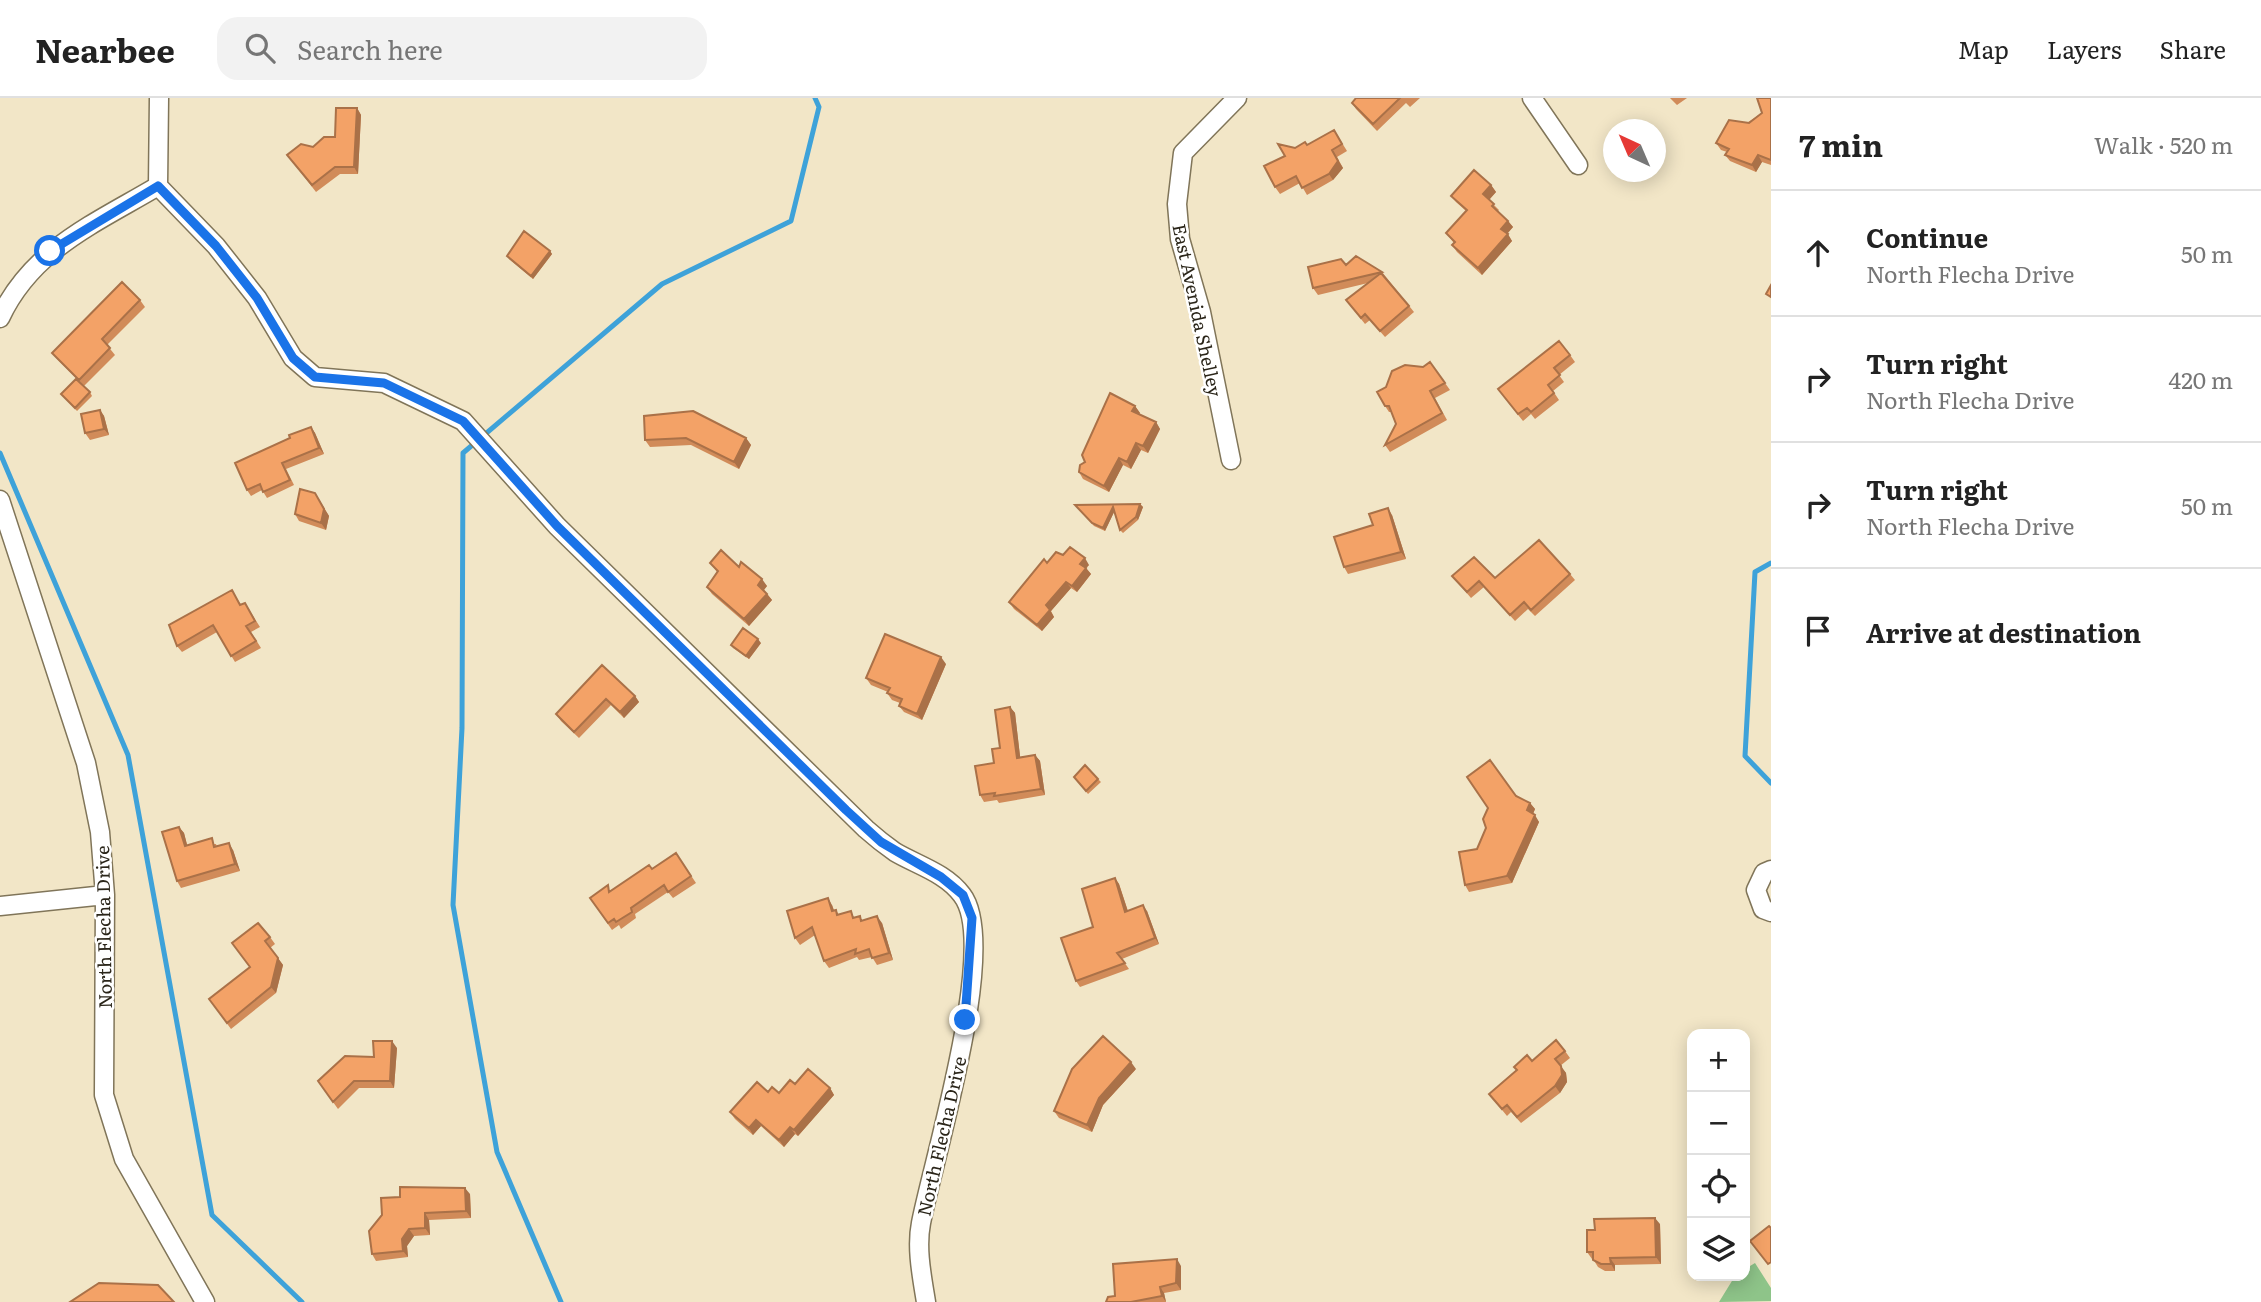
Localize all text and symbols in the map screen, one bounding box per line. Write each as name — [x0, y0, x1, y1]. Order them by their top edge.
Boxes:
search box — [217, 17, 707, 80]
text: Nearbee — [35, 24, 175, 73]
icon: search — [241, 29, 279, 67]
text: Search here — [297, 29, 443, 68]
text: Map — [1958, 31, 2009, 66]
text: Layers — [2047, 31, 2121, 66]
text: Share — [2159, 31, 2226, 66]
north arrow — [1603, 119, 1666, 182]
text: 7 min — [1799, 122, 1883, 166]
text: Walk · 520 m — [2094, 127, 2233, 161]
text: Continue — [1866, 217, 1988, 256]
street label: East Avenida Shelley — [1166, 221, 1230, 399]
icon: ahead — [1799, 234, 1837, 272]
route start — [34, 235, 65, 266]
text: 50 m — [2181, 236, 2233, 270]
text: North Flecha Drive — [1866, 256, 2074, 290]
text: Turn right — [1866, 343, 2008, 382]
icon: right — [1799, 360, 1837, 398]
text: 420 m — [2168, 362, 2233, 396]
text: North Flecha Drive — [1866, 382, 2074, 416]
text: Turn right — [1866, 469, 2008, 508]
icon: right — [1799, 486, 1837, 524]
text: 50 m — [2181, 488, 2233, 522]
text: North Flecha Drive — [1866, 508, 2074, 542]
icon: arrive — [1799, 612, 1837, 650]
text: Arrive at destination — [1866, 612, 2141, 651]
street label: North Flecha Drive — [88, 845, 118, 1009]
route end — [949, 1004, 980, 1035]
map controls — [1687, 1029, 1750, 1281]
button: + — [1687, 1029, 1750, 1092]
street label: North Flecha Drive — [910, 1054, 972, 1218]
button: − — [1687, 1092, 1750, 1155]
button: locate — [1687, 1155, 1750, 1218]
button: layers — [1687, 1218, 1750, 1281]

